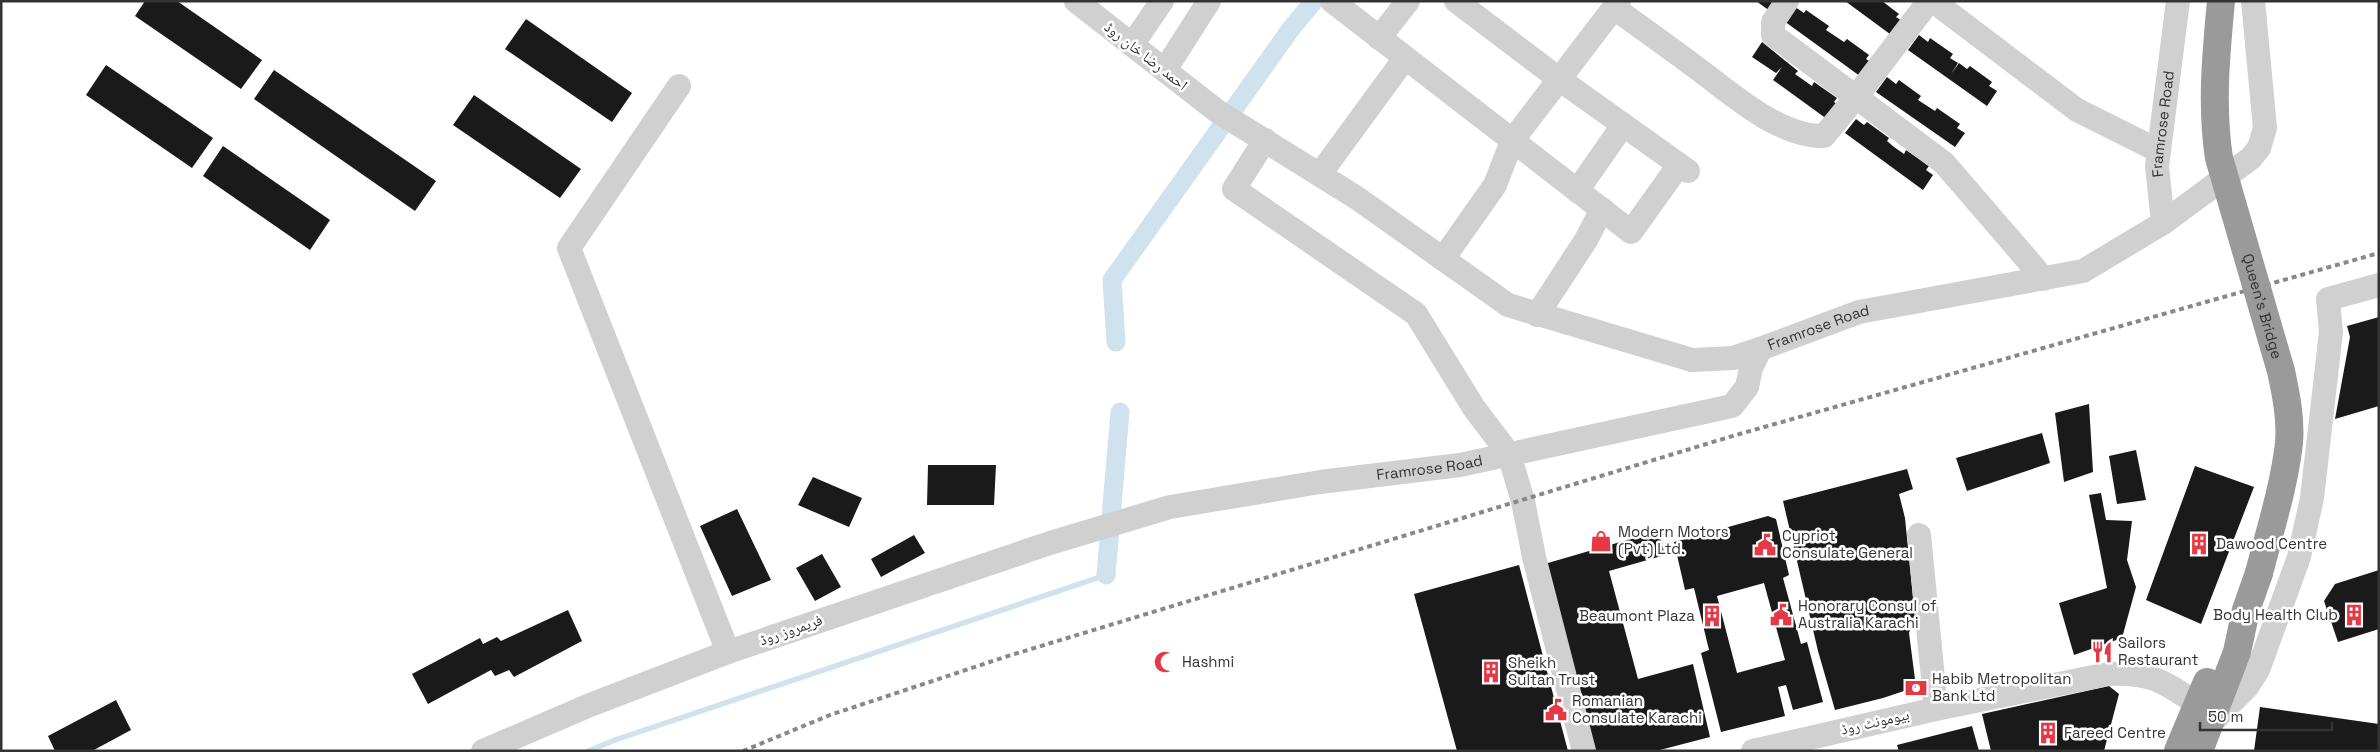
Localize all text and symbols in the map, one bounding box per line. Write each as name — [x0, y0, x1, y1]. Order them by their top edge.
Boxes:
street label: احمد رضا خان روڈ — [1100, 17, 1192, 95]
street label: Framrose Road — [2147, 70, 2178, 178]
street label: Queen's Bridge — [2238, 251, 2287, 361]
street label: Framrose Road — [1765, 300, 1871, 354]
street label: Framrose Road — [1375, 450, 1484, 484]
place label: Modern Motors (Pvt) Ltd. — [1618, 522, 1729, 559]
place label: Cypriot Consulate General — [1782, 526, 1913, 562]
shop icon: Modern Motors (Pvt) Ltd. — [1588, 528, 1614, 554]
building icon: Dawood Centre — [2186, 531, 2212, 557]
public building icon: Cypriot Consulate General — [1752, 532, 1778, 558]
place label: Dawood Centre — [2216, 534, 2327, 553]
place label: Honorary Consul of Australia Karachi — [1798, 596, 1937, 632]
public building icon: Honorary Consul of Australia Karachi — [1768, 602, 1794, 628]
building icon: Body Health Club — [2341, 602, 2367, 628]
building icon: Beaumont Plaza — [1699, 603, 1725, 629]
place label: Body Health Club — [2213, 605, 2338, 624]
place label: Beaumont Plaza — [1579, 606, 1695, 625]
street label: فریمروز روڈ — [757, 610, 825, 649]
place label: Sailors Restaurant — [2118, 633, 2199, 669]
restaurant icon: Sailors Restaurant — [2089, 639, 2115, 665]
mosque icon: Hashmi — [1152, 649, 1178, 675]
place label: Hashmi — [1182, 652, 1234, 671]
place label: Sheikh Sultan Trust — [1508, 653, 1595, 689]
building icon: Sheikh Sultan Trust — [1478, 659, 1504, 685]
place label: Habib Metropolitan Bank Ltd — [1932, 669, 2071, 705]
bank icon: Habib Metropolitan Bank Ltd — [1903, 675, 1929, 701]
place label: Romanian Consulate Karachi — [1572, 691, 1702, 727]
public building icon: Romanian Consulate Karachi — [1543, 697, 1569, 723]
scale bar — [2200, 700, 2332, 732]
street label: بیومونٹ روڈ — [1839, 704, 1911, 739]
text: 50 m — [2208, 707, 2243, 726]
building icon: Fareed Centre — [2035, 720, 2061, 746]
place label: Fareed Centre — [2064, 723, 2166, 742]

